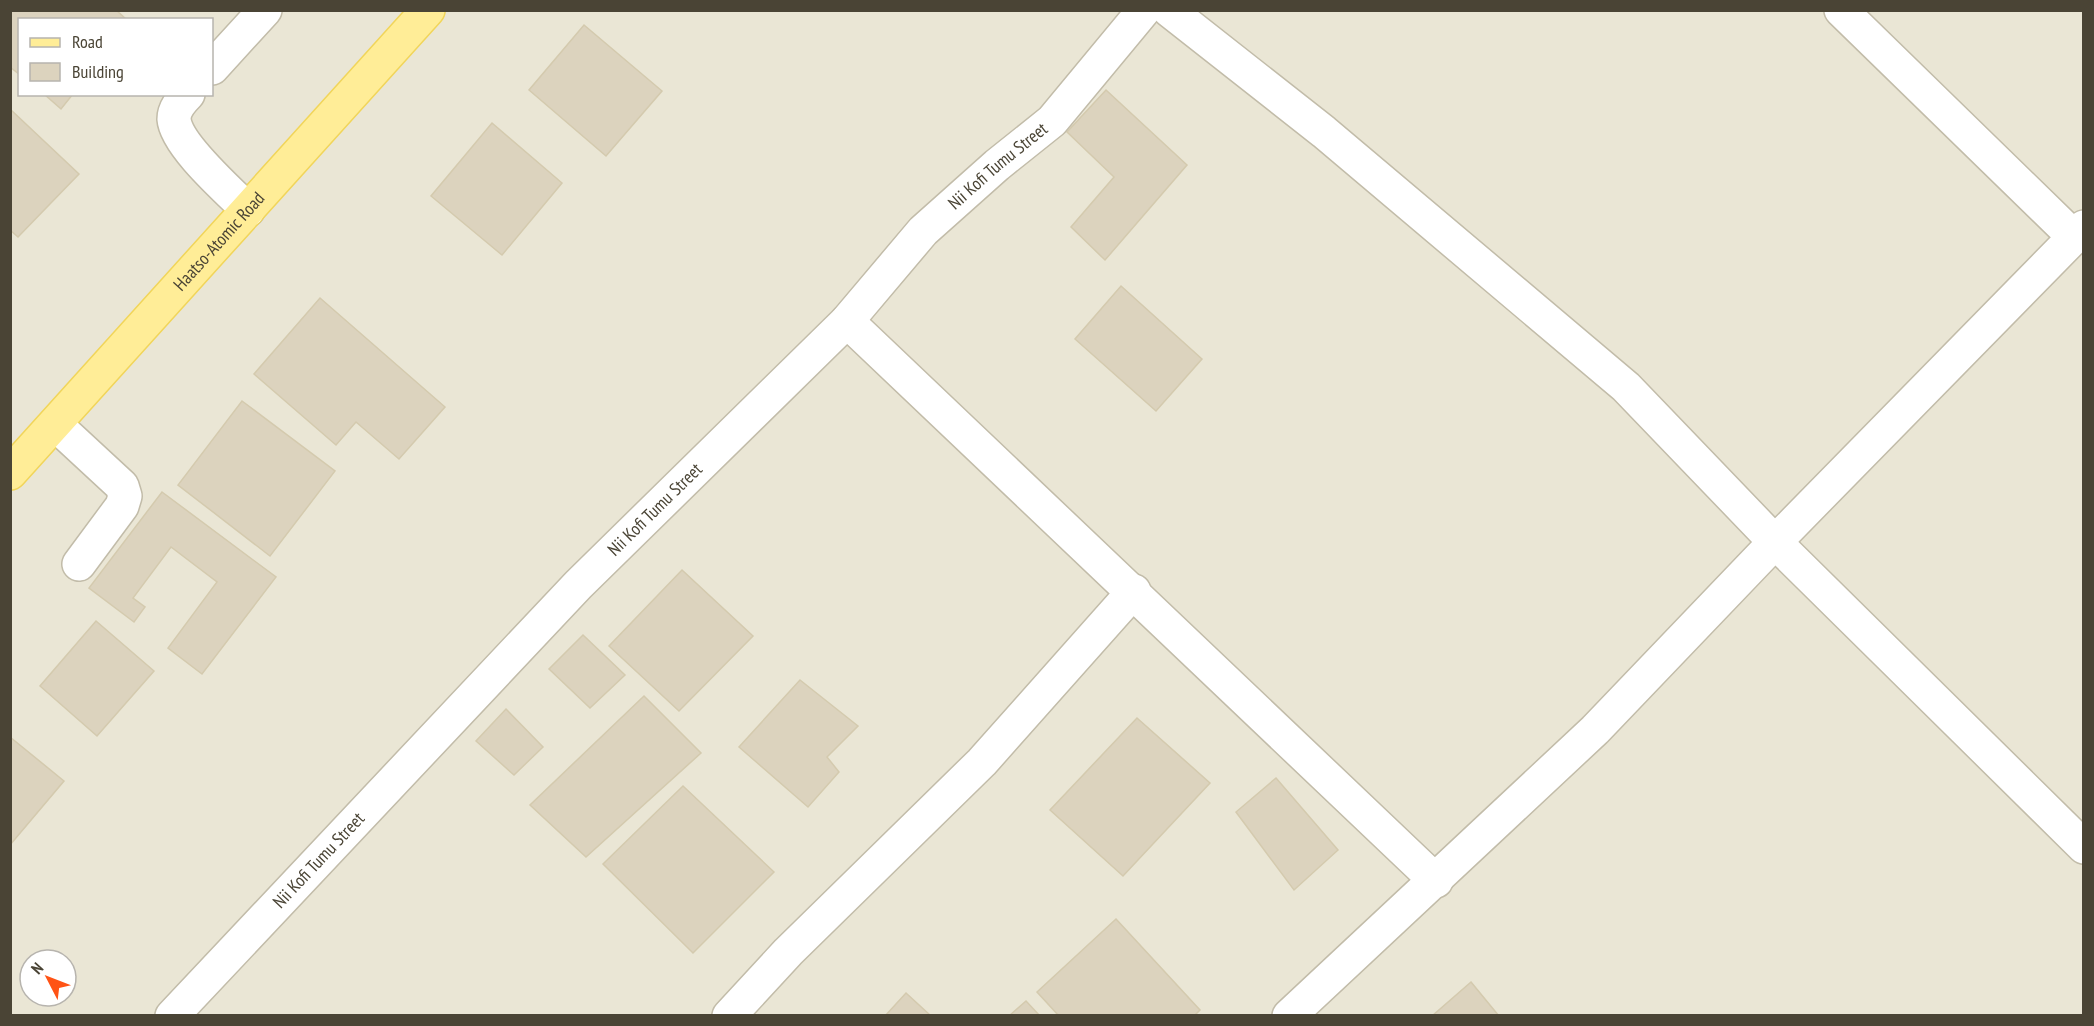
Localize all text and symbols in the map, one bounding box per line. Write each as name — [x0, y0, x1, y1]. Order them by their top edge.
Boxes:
legend — [18, 18, 213, 96]
text: Road — [72, 30, 103, 53]
text: Building — [72, 60, 124, 83]
street label: Nii Kofi Tumu Street — [943, 117, 1052, 214]
street label: Haatso-Atomic Road — [168, 187, 269, 295]
street label: Nii Kofi Tumu Street — [603, 458, 707, 561]
street label: Nii Kofi Tumu Street — [268, 807, 369, 913]
north arrow — [18, 948, 78, 1008]
text: N — [27, 958, 47, 978]

